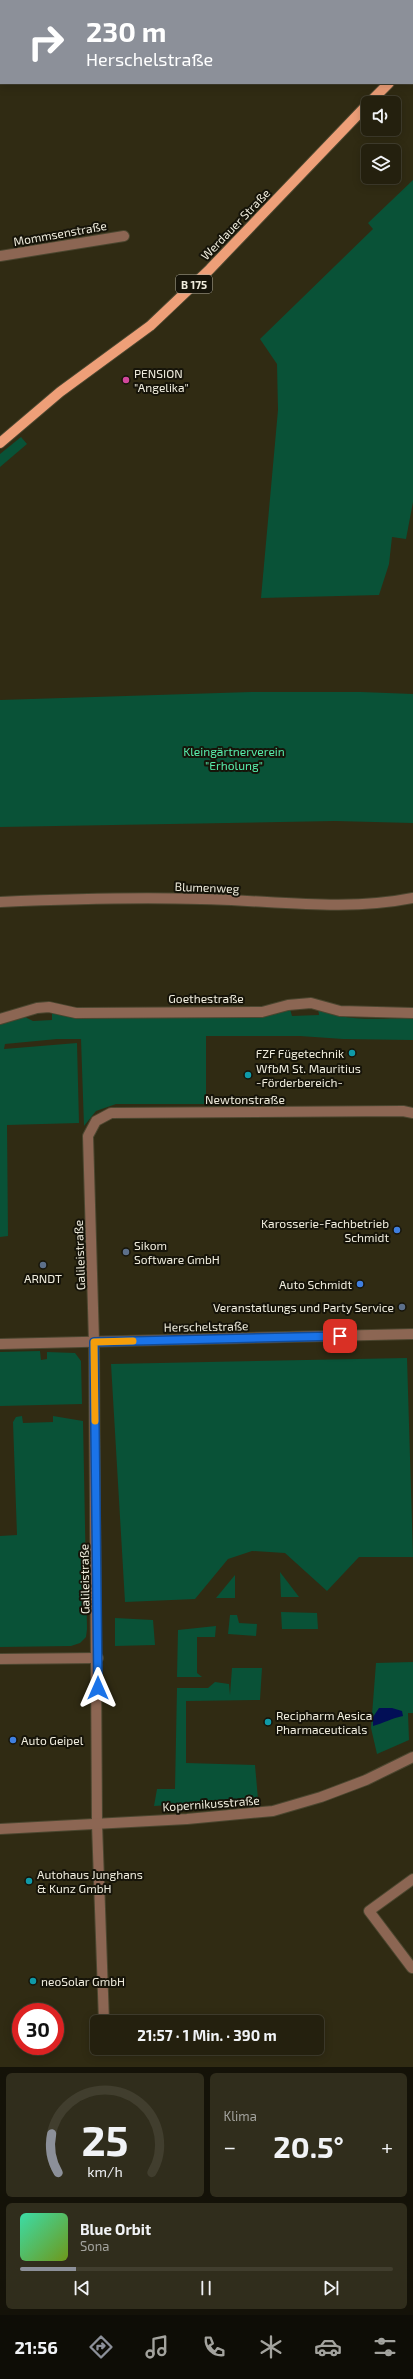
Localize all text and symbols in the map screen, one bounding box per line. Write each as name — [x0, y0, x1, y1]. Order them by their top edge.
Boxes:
text: 230 m — [86, 14, 167, 48]
icon: right — [20, 16, 72, 68]
text: Herschelstraße — [86, 48, 213, 70]
map controls — [361, 96, 401, 184]
button: sound — [361, 96, 401, 136]
button: layers — [361, 144, 401, 184]
street label: Werdauer Straße — [198, 186, 272, 262]
street label: Mommsenstraße — [12, 218, 108, 248]
road number: B 175 — [176, 275, 212, 293]
place label: PENSION "Angelika" — [134, 366, 189, 394]
marker: PENSION "Angelika" — [121, 375, 131, 385]
park label: Kleingärtnerverein "Erholung" — [183, 744, 285, 772]
street label: Blumenweg — [174, 879, 240, 895]
street label: Goethestraße — [168, 991, 244, 1005]
place label: FZF Fügetechnik — [256, 1046, 344, 1060]
marker: FZF Fügetechnik — [347, 1048, 357, 1058]
place label: WfbM St. Mauritius -Förderbereich- — [256, 1061, 361, 1089]
marker: WfbM St. Mauritius -Förderbereich- — [243, 1070, 253, 1080]
street label: Newtonstraße — [205, 1092, 285, 1106]
place label: Karosserie-Fachbetrieb Schmidt — [261, 1216, 389, 1244]
street label: Galileistraße — [71, 1220, 87, 1290]
marker: Karosserie-Fachbetrieb Schmidt — [392, 1225, 402, 1235]
place label: Sikom Software GmbH — [134, 1238, 220, 1266]
marker: Sikom Software GmbH — [121, 1247, 131, 1257]
marker: ARNDT — [38, 1260, 48, 1270]
place label: ARNDT — [24, 1271, 62, 1285]
place label: Auto Schmidt — [279, 1277, 352, 1291]
marker: Auto Schmidt — [355, 1279, 365, 1289]
place label: Veranstatlungs und Party Service — [213, 1300, 394, 1314]
marker: Veranstatlungs und Party Service — [397, 1302, 407, 1312]
street label: Herschelstraße — [163, 1318, 249, 1334]
pin — [323, 1319, 357, 1353]
icon: arrive — [329, 1325, 351, 1347]
street label: Galileistraße — [76, 1544, 92, 1614]
position arrow — [77, 1667, 119, 1709]
place label: Recipharm Aesica Pharmaceuticals — [276, 1708, 372, 1736]
marker: Recipharm Aesica Pharmaceuticals — [263, 1717, 273, 1727]
place label: Auto Geipel — [21, 1733, 84, 1747]
marker: Auto Geipel — [8, 1735, 18, 1745]
street label: Kopernikusstraße — [162, 1793, 260, 1813]
place label: Autohaus Junghans & Kunz GmbH — [37, 1867, 143, 1895]
marker: Autohaus Junghans & Kunz GmbH — [24, 1876, 34, 1886]
place label: neoSolar GmbH — [41, 1974, 125, 1988]
marker: neoSolar GmbH — [28, 1976, 38, 1986]
speed limit sign: 30 — [12, 2003, 64, 2055]
text: 21:57 · 1 Min. · 390 m — [137, 2026, 277, 2044]
text: Klima — [224, 2108, 257, 2124]
text: 25 — [81, 2114, 128, 2164]
text: 20.5° — [273, 2128, 344, 2164]
text: − — [224, 2133, 236, 2159]
text: + — [381, 2133, 393, 2159]
text: km/h — [87, 2163, 122, 2180]
text: Blue Orbit — [80, 2220, 151, 2238]
text: Sona — [80, 2238, 109, 2254]
icon: previous — [71, 2277, 93, 2299]
icon: pause — [195, 2277, 217, 2299]
icon: next — [320, 2277, 342, 2299]
icon: directions — [87, 2333, 115, 2361]
icon: music — [143, 2333, 171, 2361]
icon: phone — [200, 2333, 228, 2361]
icon: climate — [257, 2333, 285, 2361]
icon: car — [314, 2333, 342, 2361]
icon: filters — [371, 2333, 399, 2361]
text: 21:56 — [14, 2336, 58, 2358]

